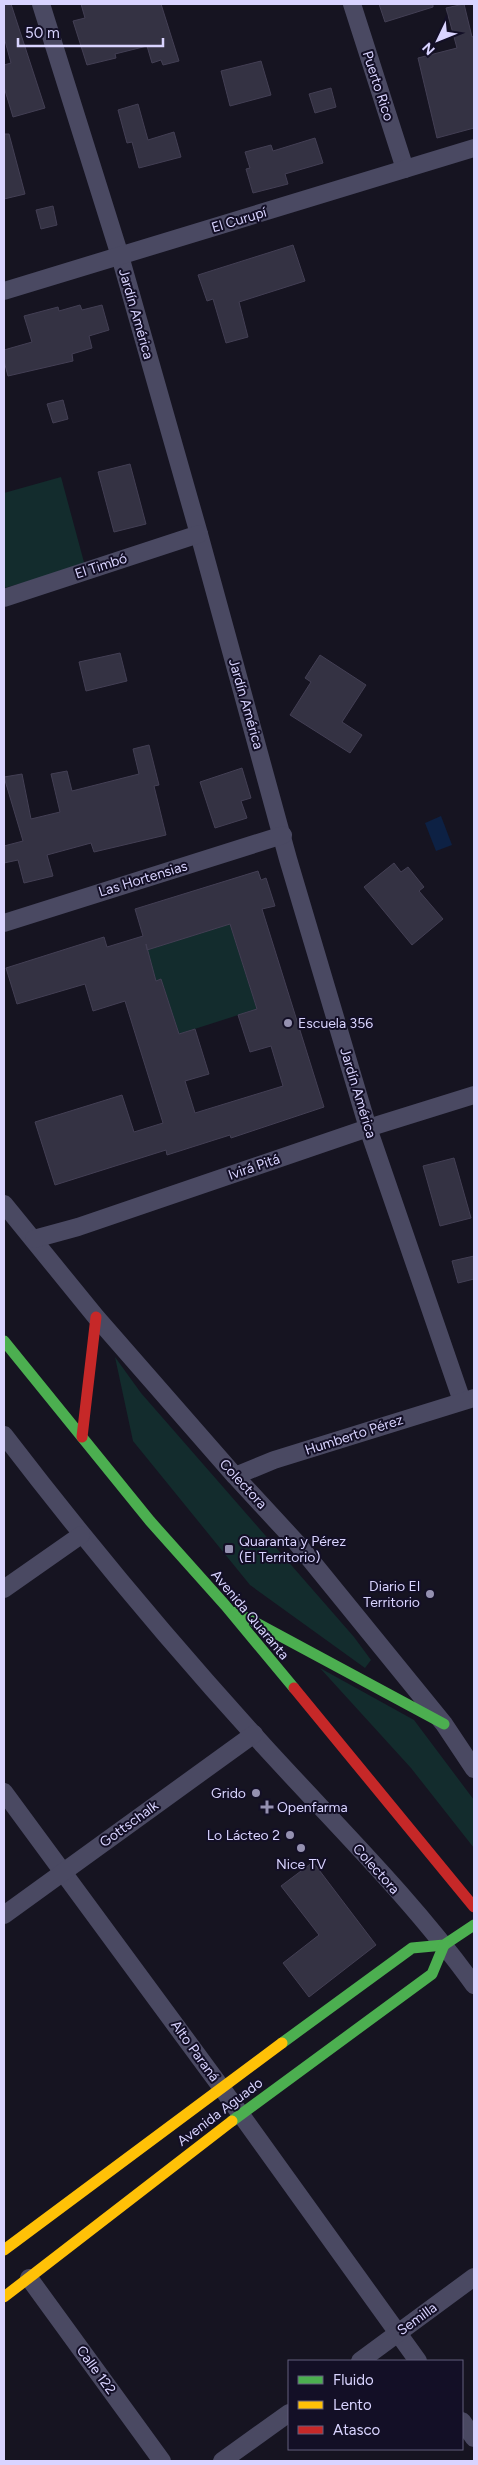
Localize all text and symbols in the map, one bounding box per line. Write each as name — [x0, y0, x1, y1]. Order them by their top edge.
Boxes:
scale bar — [18, 15, 162, 47]
north arrow — [413, 15, 463, 65]
text: 50 m — [25, 24, 60, 42]
text: N — [419, 39, 439, 58]
street label: Puerto Rico — [359, 49, 397, 123]
street label: El Curupí — [209, 203, 269, 236]
street label: Jardín América — [115, 267, 157, 361]
street label: El Timbó — [73, 550, 129, 582]
street label: Jardín América — [225, 657, 267, 751]
street label: Las Hortensias — [97, 857, 189, 901]
place label: Escuela 356 — [298, 1015, 373, 1032]
marker: Escuela 356 — [282, 1017, 294, 1029]
street label: Jardín América — [336, 1046, 380, 1140]
street label: Ivirá Pitá — [226, 1150, 282, 1184]
street label: Humberto Pérez — [303, 1411, 406, 1459]
street label: Colectora — [216, 1456, 270, 1512]
place label: Quaranta y Pérez (El Territorio) — [239, 1533, 346, 1566]
marker: Quaranta y Pérez (El Territorio) — [223, 1543, 235, 1555]
street label: Avenida Quaranta — [208, 1567, 292, 1663]
place label: Diario El Territorio — [363, 1578, 420, 1611]
marker: Diario El Territorio — [424, 1588, 436, 1600]
place label: Grido — [211, 1785, 246, 1802]
marker: Grido — [250, 1787, 262, 1799]
street label: Gottschalk — [96, 1797, 162, 1851]
place label: Openfarma — [277, 1799, 348, 1816]
marker: Openfarma — [261, 1801, 273, 1813]
place label: Lo Lácteo 2 — [207, 1827, 280, 1844]
marker: Lo Lácteo 2 — [284, 1829, 296, 1841]
street label: Colectora — [349, 1840, 403, 1898]
marker: Nice TV — [295, 1842, 307, 1854]
place label: Nice TV — [276, 1856, 326, 1873]
street label: Alto Paraná — [167, 2017, 223, 2085]
street label: Avenida Aguado — [174, 2074, 266, 2150]
street label: Semilla — [394, 2299, 440, 2339]
street label: Calle 122 — [73, 2342, 119, 2398]
legend — [288, 2360, 463, 2450]
text: Fluido — [333, 2371, 374, 2389]
text: Lento — [333, 2396, 372, 2414]
text: Atasco — [333, 2421, 381, 2439]

